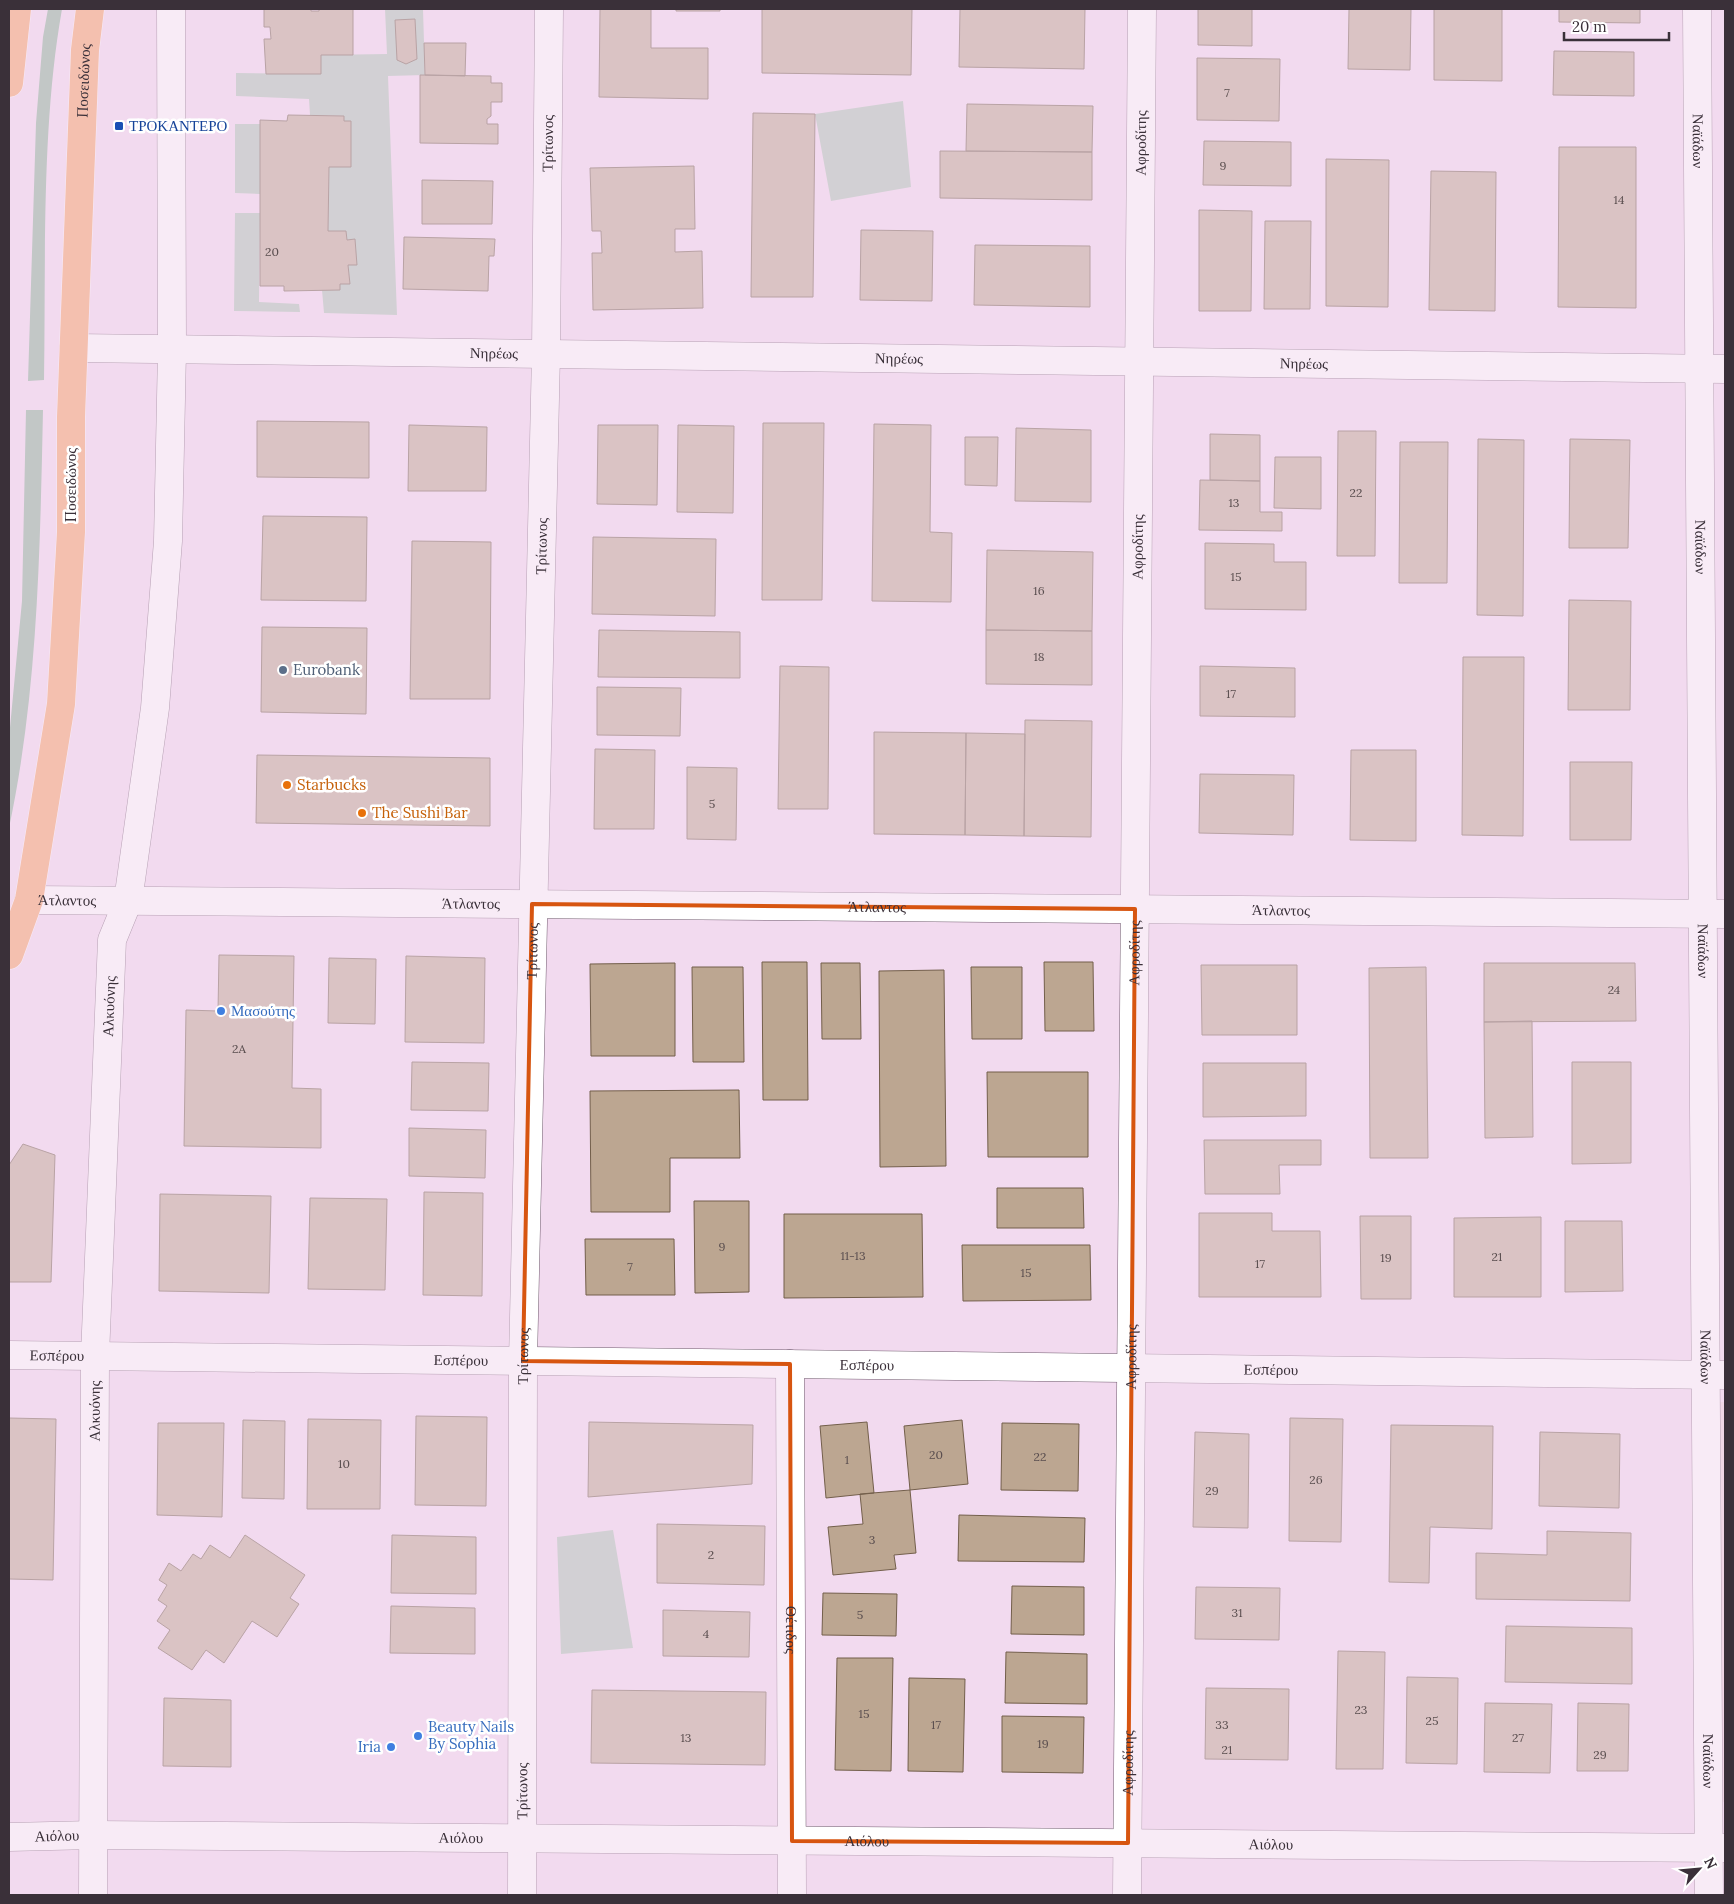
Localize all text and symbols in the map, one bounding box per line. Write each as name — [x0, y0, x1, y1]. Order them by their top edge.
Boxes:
scale bar — [1564, 10, 1669, 42]
text: 20 m — [1572, 17, 1607, 36]
street label: Ποσειδώνος — [72, 42, 95, 118]
house number: 7 — [1224, 85, 1230, 100]
street label: Αφροδίτης — [1131, 110, 1150, 176]
street label: Ναϊάδων — [1689, 114, 1708, 168]
street label: Τρίτωνος — [538, 115, 557, 172]
place label: ΤΡΟΚΑΝΤΕΡΟ — [129, 116, 228, 135]
marker: ΤΡΟΚΑΝΤΕΡΟ — [113, 120, 125, 132]
house number: 9 — [1220, 158, 1227, 173]
house number: 14 — [1614, 192, 1625, 207]
house number: 20 — [265, 244, 279, 259]
street label: Νηρέως — [470, 343, 518, 363]
street label: Νηρέως — [875, 348, 923, 368]
street label: Νηρέως — [1280, 353, 1328, 373]
street label: Ποσειδώνος — [61, 448, 80, 522]
house number: 22 — [1350, 485, 1362, 500]
house number: 13 — [1228, 495, 1240, 510]
street label: Αφροδίτης — [1127, 514, 1147, 580]
street label: Τρίτωνος — [531, 518, 551, 575]
street label: Ναϊάδων — [1691, 520, 1711, 574]
house number: 15 — [1231, 569, 1241, 584]
house number: 16 — [1033, 583, 1045, 598]
house number: 18 — [1033, 649, 1045, 664]
place label: Eurobank — [293, 660, 360, 679]
marker: Eurobank — [277, 664, 289, 676]
house number: 17 — [1226, 686, 1236, 701]
place label: Starbucks — [297, 775, 366, 794]
marker: Starbucks — [281, 779, 293, 791]
house number: 5 — [709, 796, 715, 811]
place label: The Sushi Bar — [372, 803, 468, 822]
marker: The Sushi Bar — [356, 807, 368, 819]
street label: Άτλαντος — [38, 890, 96, 910]
street label: Άτλαντος — [442, 893, 500, 913]
street label: Άτλαντος — [848, 897, 906, 916]
street label: Άτλαντος — [1252, 900, 1310, 920]
street label: Αφροδίτης — [1124, 920, 1144, 986]
street label: Τρίτωνος — [522, 922, 542, 980]
street label: Ναϊάδων — [1694, 924, 1713, 978]
street label: Αλκυόνης — [98, 975, 120, 1037]
house number: 24 — [1608, 982, 1621, 997]
place label: Μασούτης — [231, 1001, 295, 1020]
marker: Μασούτης — [215, 1005, 227, 1017]
house number: 2A — [232, 1041, 246, 1056]
house number: 9 — [719, 1239, 726, 1254]
house number: 11-13 — [840, 1248, 866, 1263]
house number: 21 — [1492, 1249, 1502, 1264]
house number: 19 — [1380, 1250, 1392, 1265]
house number: 17 — [1255, 1256, 1265, 1271]
house number: 7 — [627, 1259, 633, 1274]
house number: 15 — [1021, 1265, 1031, 1280]
street label: Αφροδίτης — [1121, 1324, 1141, 1390]
street label: Τρίτωνος — [513, 1327, 533, 1384]
street label: Ναϊάδων — [1696, 1330, 1716, 1384]
street label: Εσπέρου — [30, 1345, 84, 1365]
street label: Εσπέρου — [434, 1350, 488, 1370]
street label: Εσπέρου — [839, 1355, 894, 1374]
street label: Εσπέρου — [1243, 1359, 1298, 1379]
street label: Αλκυόνης — [85, 1380, 104, 1442]
house number: 20 — [929, 1447, 943, 1462]
house number: 22 — [1034, 1449, 1046, 1464]
house number: 1 — [845, 1452, 849, 1467]
house number: 10 — [338, 1456, 350, 1471]
house number: 26 — [1309, 1472, 1323, 1487]
house number: 29 — [1205, 1483, 1219, 1498]
house number: 3 — [869, 1532, 876, 1547]
house number: 2 — [708, 1547, 714, 1562]
house number: 31 — [1231, 1605, 1243, 1620]
street label: Θέτιδος — [782, 1606, 801, 1654]
house number: 5 — [857, 1607, 863, 1622]
house number: 4 — [703, 1626, 710, 1641]
house number: 23 — [1355, 1702, 1368, 1717]
house number: 15 — [859, 1706, 869, 1721]
house number: 25 — [1426, 1713, 1438, 1728]
place label: Beauty Nails By Sophia — [428, 1717, 514, 1753]
house number: 17 — [931, 1717, 941, 1732]
house number: 33 — [1215, 1717, 1229, 1732]
marker: Beauty Nails By Sophia — [412, 1730, 424, 1742]
house number: 13 — [680, 1730, 692, 1745]
street label: Αφροδίτης — [1118, 1730, 1137, 1796]
house number: 27 — [1512, 1730, 1524, 1745]
street label: Ναϊάδων — [1699, 1734, 1718, 1788]
house number: 19 — [1037, 1736, 1049, 1751]
place label: Iria — [358, 1737, 381, 1756]
marker: Iria — [385, 1741, 397, 1753]
house number: 21 — [1222, 1742, 1232, 1757]
house number: 29 — [1593, 1747, 1607, 1762]
street label: Τρίτωνος — [512, 1762, 531, 1819]
street label: Αιόλου — [34, 1825, 79, 1845]
street label: Αιόλου — [439, 1828, 483, 1847]
street label: Αιόλου — [845, 1831, 889, 1850]
street label: Αιόλου — [1249, 1834, 1293, 1854]
north arrow — [1674, 1844, 1724, 1894]
text: N — [1700, 1854, 1721, 1872]

